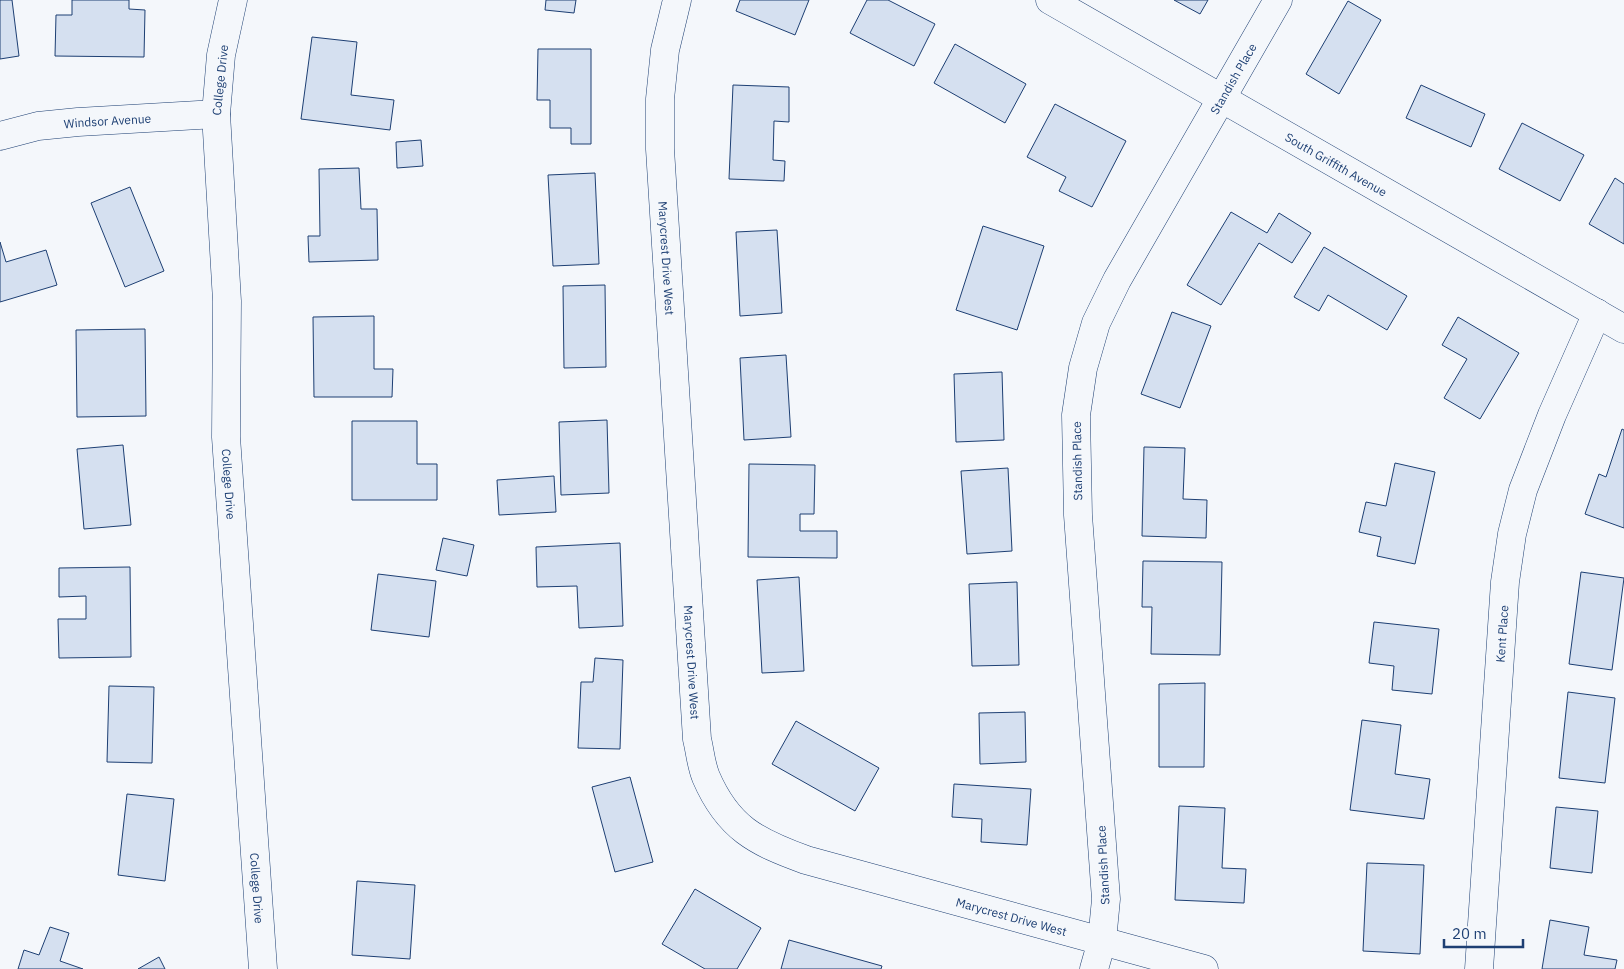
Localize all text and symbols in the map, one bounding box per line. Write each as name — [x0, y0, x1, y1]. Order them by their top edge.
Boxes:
street label: Standish Place — [1207, 40, 1259, 117]
street label: College Drive — [209, 44, 231, 116]
street label: Windsor Avenue — [63, 110, 152, 131]
street label: South Griffith Avenue — [1283, 129, 1390, 199]
street label: Marycrest Drive West — [656, 201, 678, 316]
street label: Standish Place — [1069, 421, 1085, 501]
street label: College Drive — [219, 448, 239, 520]
street label: Kent Place — [1492, 604, 1511, 663]
street label: Marycrest Drive West — [681, 605, 703, 720]
street label: Standish Place — [1093, 825, 1113, 905]
street label: College Drive — [247, 852, 267, 924]
street label: Marycrest Drive West — [954, 894, 1069, 939]
scale bar — [1444, 916, 1523, 948]
text: 20 m — [1452, 924, 1487, 943]

